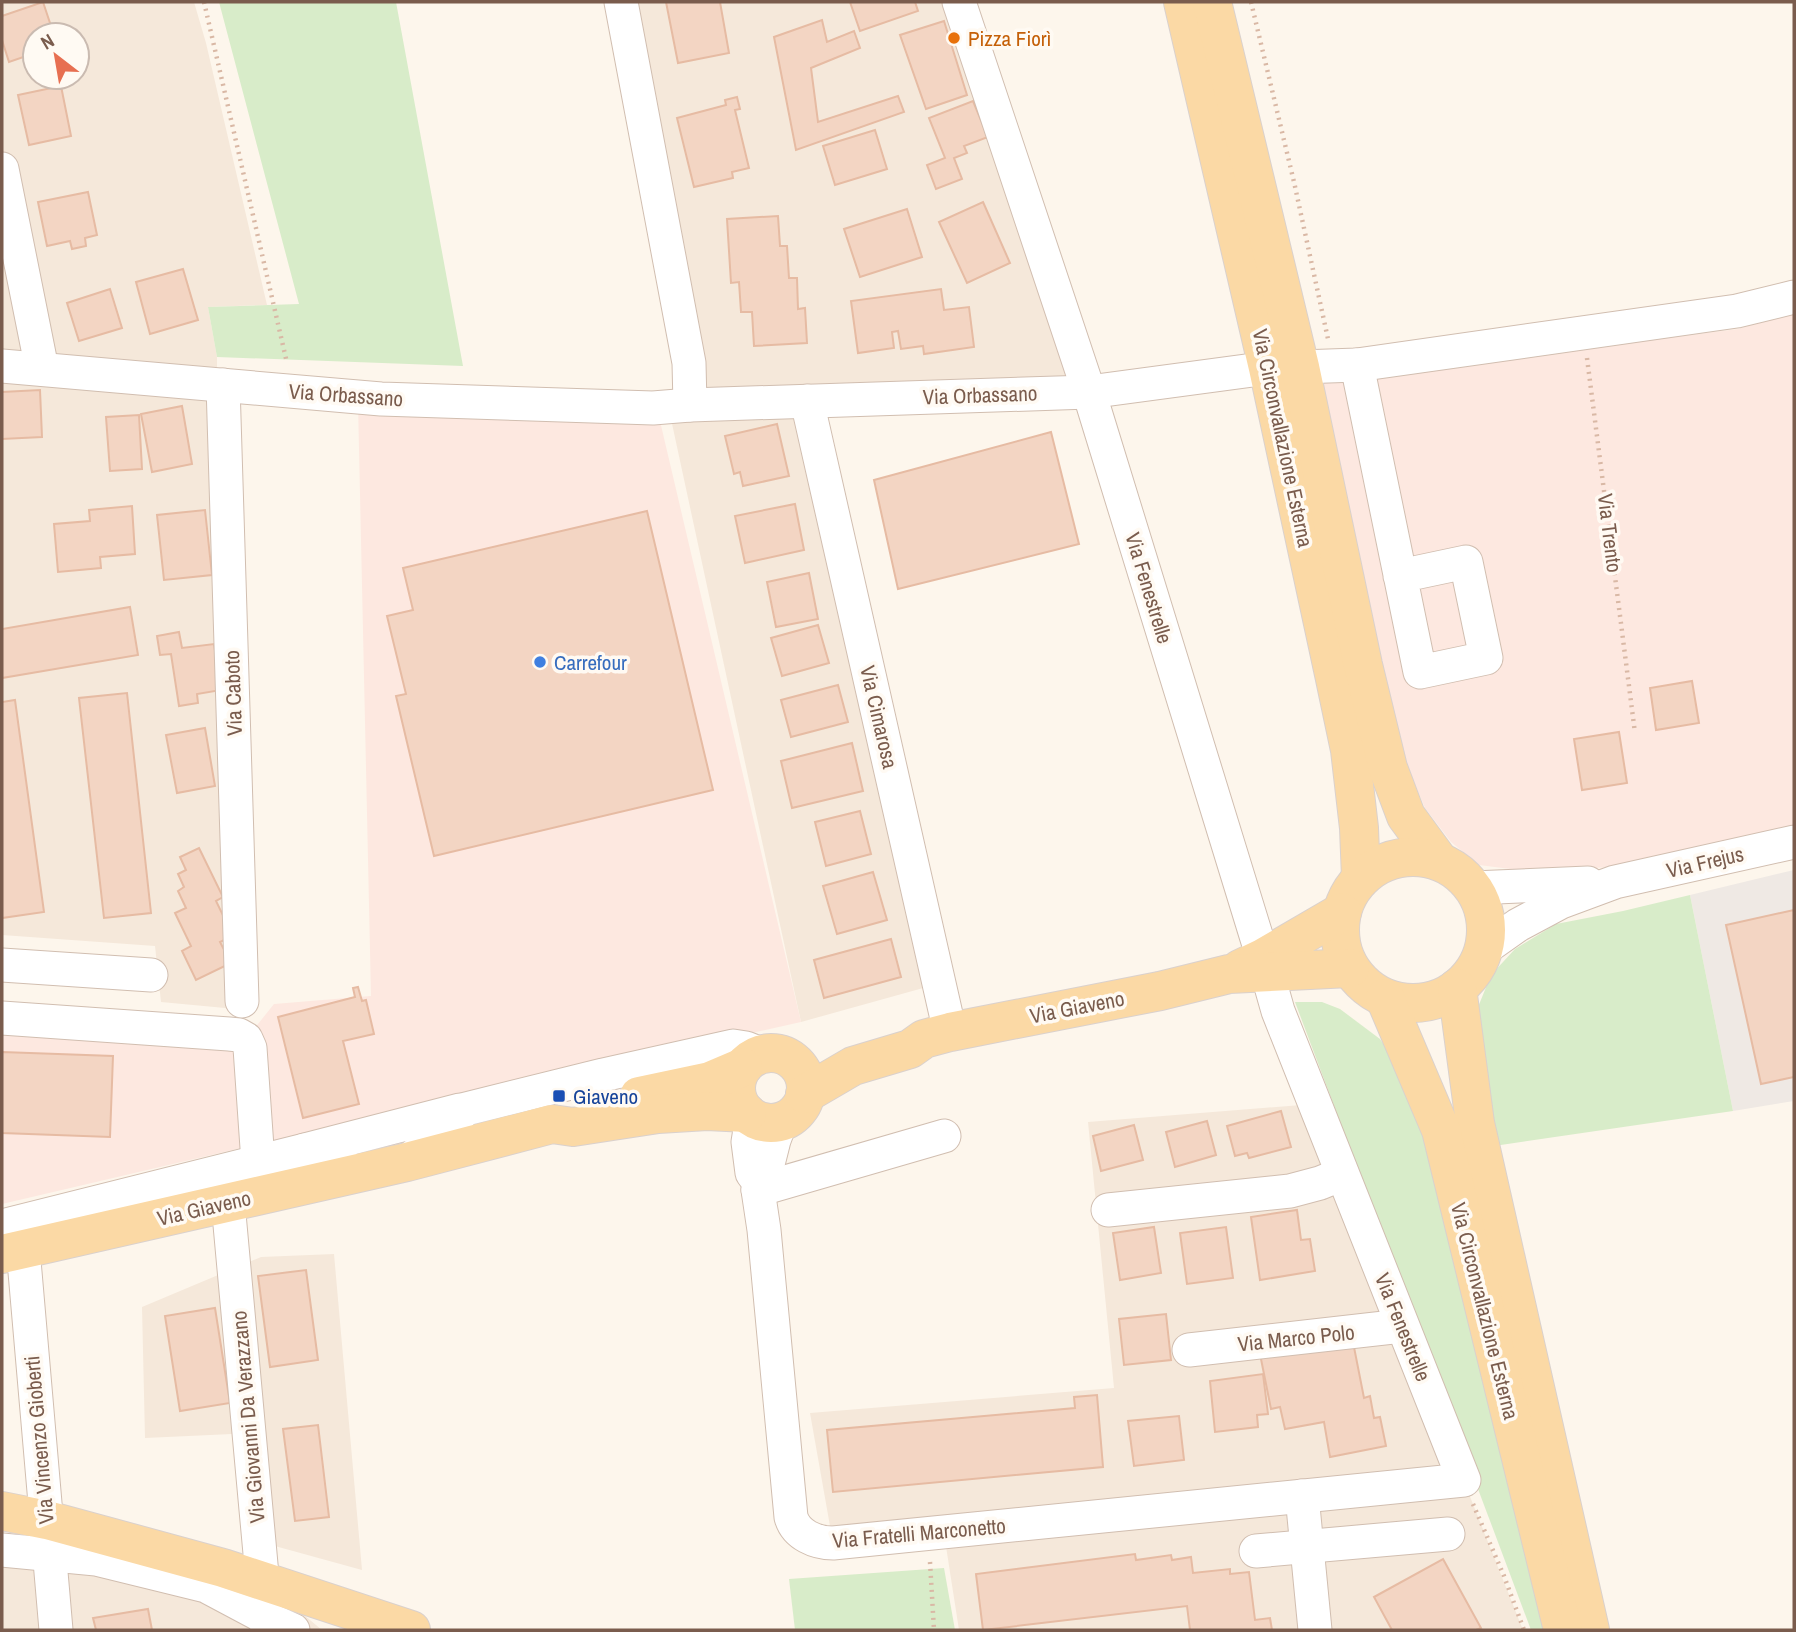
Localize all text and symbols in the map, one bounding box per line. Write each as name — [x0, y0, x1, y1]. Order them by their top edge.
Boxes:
north arrow — [21, 21, 91, 91]
place label: Pizza Fiorì — [968, 24, 1051, 53]
text: N — [36, 27, 59, 55]
marker: Pizza Fiorì — [946, 30, 962, 46]
street label: Via Circonvallazione Esterna — [1246, 326, 1320, 550]
street label: Via Orbassano — [288, 377, 404, 413]
street label: Via Orbassano — [922, 379, 1038, 411]
street label: Via Trento — [1591, 492, 1629, 574]
street label: Via Fenestrelle — [1118, 529, 1180, 647]
place label: Carrefour — [554, 648, 627, 677]
street label: Via Caboto — [217, 650, 249, 736]
marker: Carrefour — [532, 654, 548, 670]
street label: Via Cimarosa — [853, 663, 905, 772]
street label: Via Frejus — [1664, 839, 1746, 885]
street label: Via Giaveno — [1027, 984, 1127, 1030]
place label: Giaveno — [573, 1082, 638, 1111]
marker: Giaveno — [551, 1088, 567, 1104]
street label: Via Giaveno — [154, 1183, 254, 1233]
street label: Via Circonvallazione Esterna — [1444, 1199, 1526, 1423]
street label: Via Fenestrelle — [1368, 1268, 1438, 1386]
street label: Via Giovanni Da Verazzano — [224, 1310, 272, 1524]
street label: Via Marco Polo — [1236, 1317, 1356, 1359]
street label: Via Vincenzo Gioberti — [17, 1355, 61, 1525]
street label: Via Fratelli Marconetto — [831, 1511, 1007, 1555]

